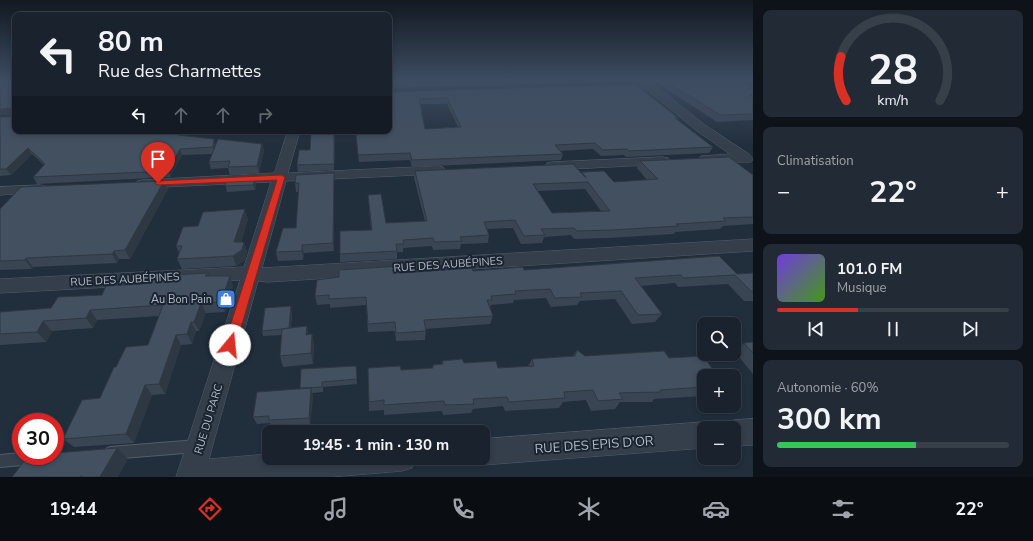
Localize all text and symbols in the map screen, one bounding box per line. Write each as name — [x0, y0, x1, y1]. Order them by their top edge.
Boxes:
text: 80 m — [98, 23, 164, 61]
icon: left — [32, 28, 84, 80]
text: 28 — [868, 42, 918, 99]
text: Rue des Charmettes — [98, 59, 262, 83]
text: km/h — [877, 91, 909, 110]
icon: left — [128, 104, 150, 126]
icon: ahead — [170, 104, 192, 126]
icon: ahead — [212, 104, 234, 126]
icon: right — [254, 104, 276, 126]
pin — [141, 142, 175, 183]
icon: arrive — [147, 148, 169, 170]
text: Climatisation — [777, 152, 854, 170]
text: 22° — [869, 172, 917, 213]
text: − — [777, 177, 790, 207]
text: + — [996, 177, 1009, 207]
street label: RUE DES AUBÉPINES — [393, 252, 503, 276]
text: 101.0 FM — [837, 259, 902, 279]
street label: RUE DES AUBÉPINES — [70, 268, 180, 290]
text: Musique — [837, 279, 886, 297]
shop icon: Au Bon Pain — [215, 288, 237, 310]
place label: Au Bon Pain — [151, 292, 212, 307]
map controls — [697, 317, 741, 465]
button: search — [697, 317, 741, 361]
icon: previous — [805, 318, 827, 340]
icon: pause — [882, 318, 904, 340]
icon: next — [959, 318, 981, 340]
position arrow — [209, 324, 251, 366]
button: + — [697, 369, 741, 413]
text: Autonomie · 60% — [777, 379, 879, 397]
street label: RUE DU PARC — [191, 382, 226, 456]
text: 300 km — [777, 399, 882, 440]
speed limit sign: 30 — [12, 413, 64, 465]
button: − — [697, 421, 741, 465]
street label: RUE DES EPIS D'OR — [534, 432, 654, 458]
text: 19:45 · 1 min · 130 m — [303, 435, 449, 455]
icon: directions — [196, 495, 224, 523]
icon: music — [322, 495, 350, 523]
icon: phone — [449, 495, 477, 523]
icon: climate — [575, 495, 603, 523]
icon: car — [702, 495, 730, 523]
icon: filters — [829, 495, 857, 523]
text: 19:44 — [49, 497, 97, 521]
text: 22° — [955, 497, 984, 521]

